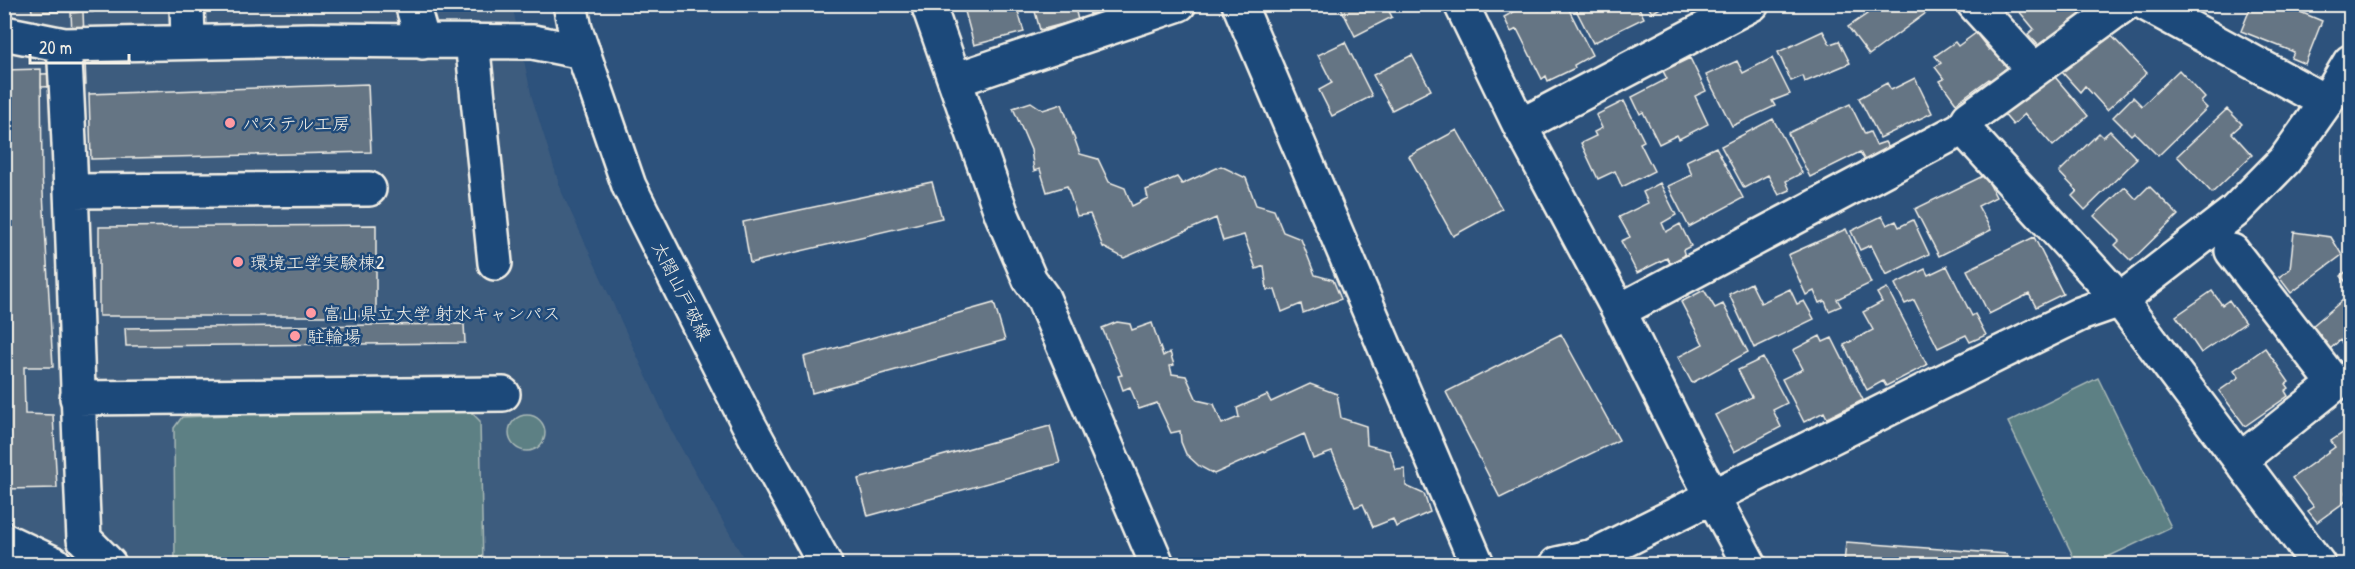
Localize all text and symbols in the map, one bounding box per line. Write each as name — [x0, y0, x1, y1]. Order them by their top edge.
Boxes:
scale bar — [30, 27, 129, 65]
text: 20 m — [39, 35, 72, 60]
place label: パステル工房 — [242, 111, 350, 136]
marker: パステル工房 — [223, 116, 237, 130]
street label: 太閤山戸破線 — [646, 237, 718, 345]
place label: 環境工学実験棟2 — [250, 250, 385, 275]
marker: 環境工学実験棟2 — [231, 255, 245, 269]
place label: 富山県立大学 射水キャンパス — [323, 301, 560, 326]
marker: 富山県立大学 射水キャンパス — [304, 306, 318, 320]
place label: 駐輪場 — [307, 324, 361, 349]
marker: 駐輪場 — [288, 329, 302, 343]

